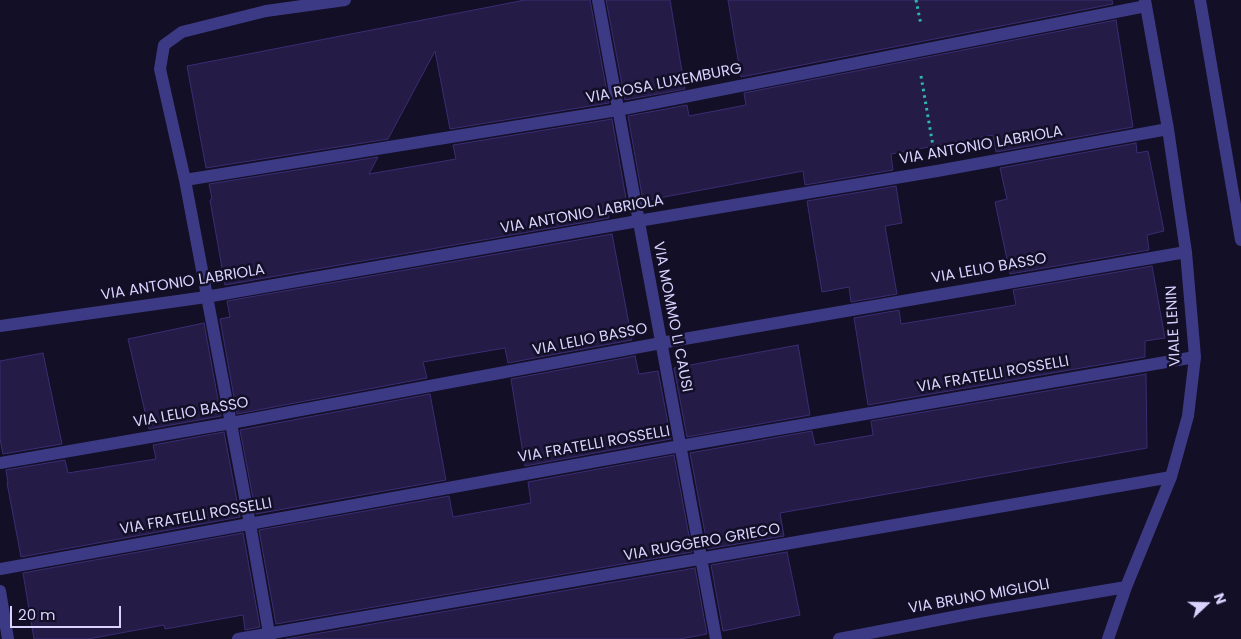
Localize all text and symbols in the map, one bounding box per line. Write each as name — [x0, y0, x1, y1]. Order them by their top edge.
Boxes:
street label: VIA ROSA LUXEMBURG — [585, 60, 743, 108]
street label: VIA ANTONIO LABRIOLA — [898, 123, 1064, 169]
street label: VIA ANTONIO LABRIOLA — [499, 192, 665, 238]
street label: VIA MOMMO LI CAUSI — [649, 240, 695, 394]
street label: VIA LELIO BASSO — [930, 250, 1048, 288]
street label: VIA ANTONIO LABRIOLA — [100, 261, 266, 305]
street label: VIALE LENIN — [1163, 285, 1185, 367]
street label: VIA LELIO BASSO — [531, 320, 649, 360]
street label: VIA FRATELLI ROSSELLI — [916, 353, 1070, 397]
street label: VIA LELIO BASSO — [132, 394, 250, 432]
street label: VIA FRATELLI ROSSELLI — [517, 423, 671, 467]
street label: VIA FRATELLI ROSSELLI — [119, 495, 273, 539]
street label: VIA RUGGERO GRIECO — [622, 520, 782, 566]
street label: VIA BRUNO MIGLIOLI — [907, 576, 1051, 618]
north arrow — [1181, 579, 1231, 629]
text: N — [1209, 590, 1231, 607]
scale bar — [12, 596, 124, 628]
text: 20 m — [18, 604, 56, 625]

